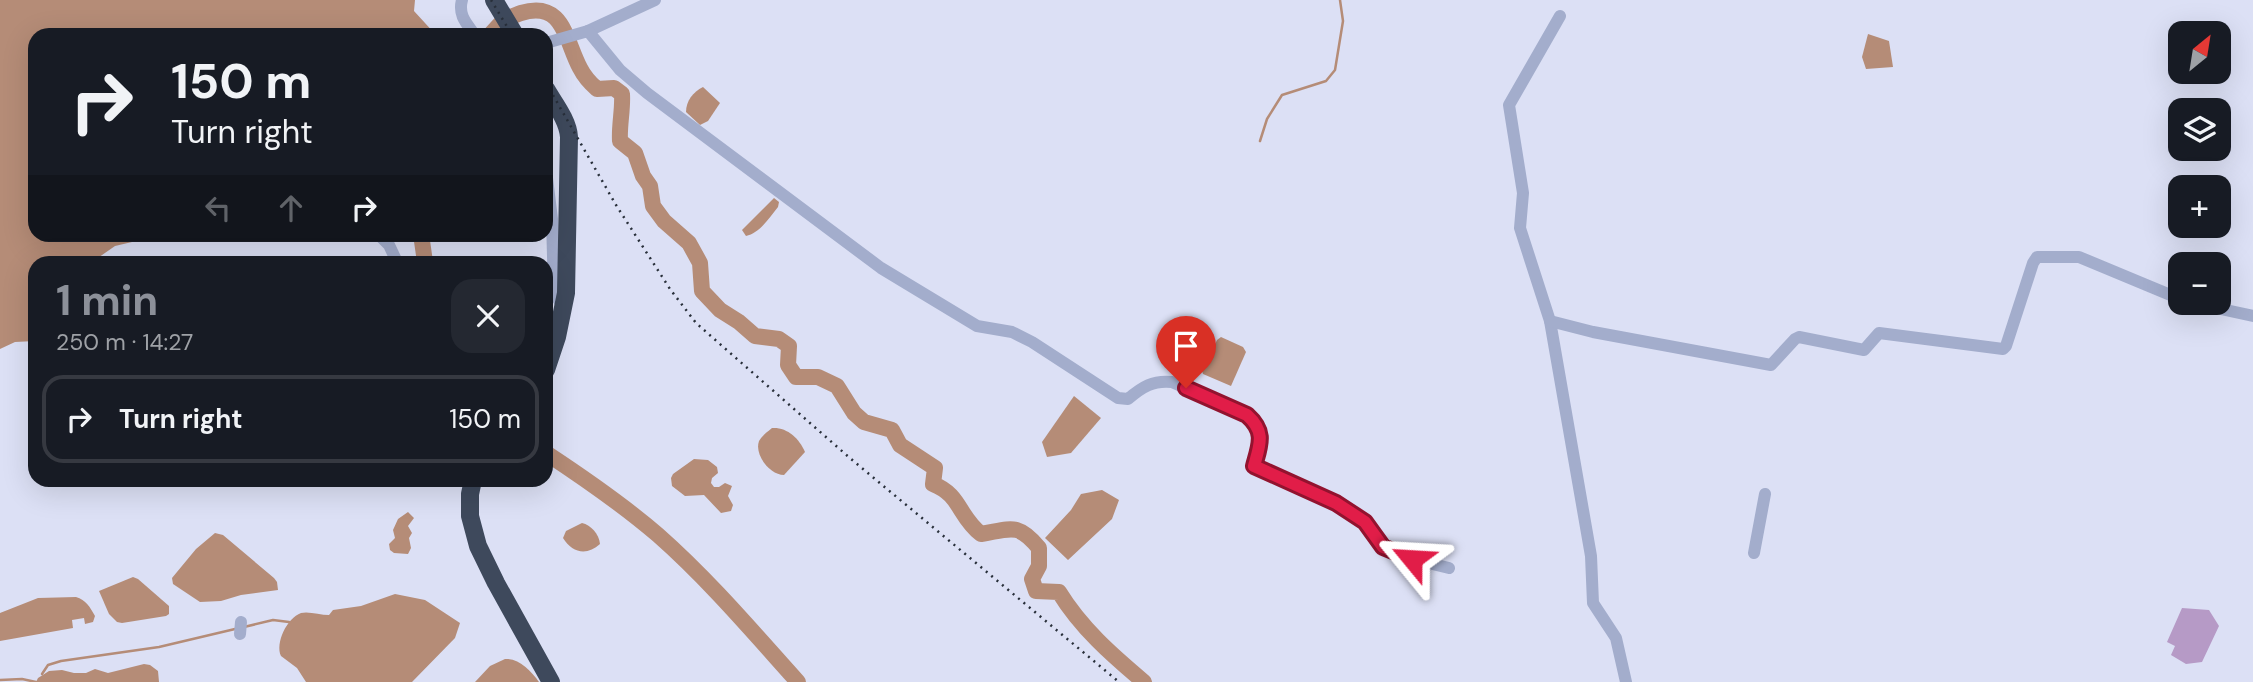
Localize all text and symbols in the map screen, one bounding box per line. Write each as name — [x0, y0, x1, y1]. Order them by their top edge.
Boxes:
north arrow — [2168, 21, 2231, 84]
map controls — [2168, 21, 2231, 315]
text: 150 m — [171, 49, 311, 113]
icon: right — [56, 56, 147, 147]
button: layers — [2168, 98, 2231, 161]
text: Turn right — [171, 111, 313, 153]
button: + — [2168, 175, 2231, 238]
icon: left — [199, 189, 237, 227]
icon: ahead — [272, 189, 310, 227]
icon: right — [345, 189, 383, 227]
button: − — [2168, 252, 2231, 315]
text: 1 min — [56, 273, 158, 328]
button: close — [451, 279, 525, 353]
pin — [1156, 316, 1216, 388]
text: 250 m · 14:27 — [56, 327, 193, 357]
icon: arrive — [1167, 327, 1205, 365]
icon: right — [60, 400, 98, 438]
text: Turn right — [119, 402, 243, 436]
text: 150 m — [449, 402, 521, 436]
position arrow — [1375, 522, 1449, 596]

